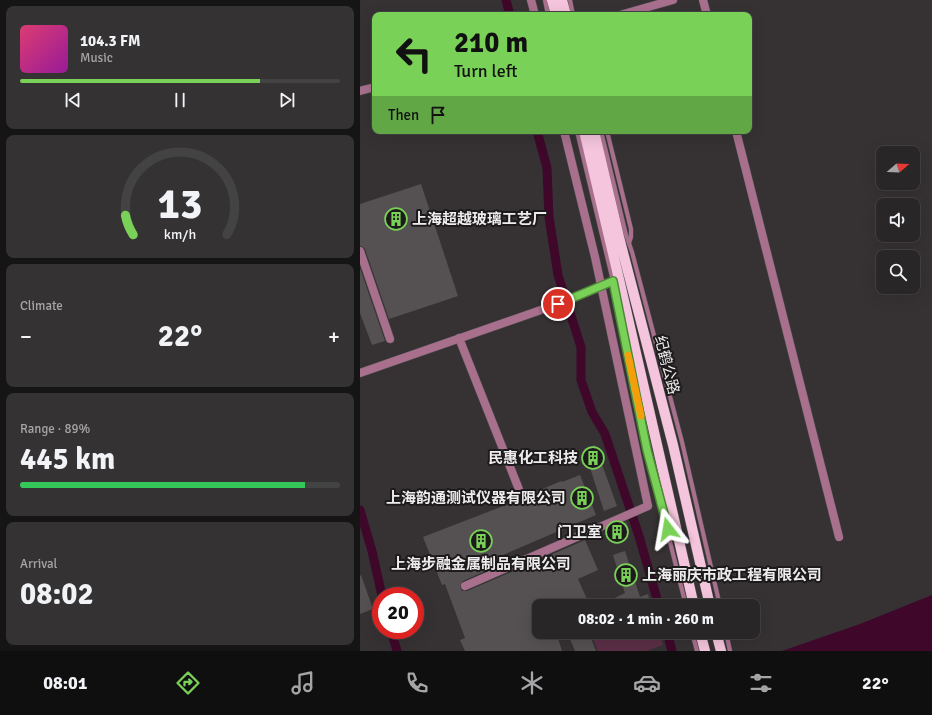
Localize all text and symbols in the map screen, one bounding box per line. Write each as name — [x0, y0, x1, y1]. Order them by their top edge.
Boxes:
text: 210 m — [454, 26, 528, 60]
icon: left — [388, 28, 440, 80]
text: 104.3 FM — [80, 32, 141, 50]
text: Music — [80, 50, 113, 66]
text: Turn left — [454, 60, 517, 82]
icon: previous — [62, 89, 84, 111]
icon: pause — [169, 89, 191, 111]
icon: next — [276, 89, 298, 111]
icon: arrive — [427, 104, 449, 126]
text: Then — [388, 106, 419, 124]
north arrow — [876, 146, 920, 190]
map controls — [876, 146, 920, 294]
text: 13 — [158, 178, 202, 229]
button: sound — [876, 198, 920, 242]
building icon: 上海超越玻璃工艺厂 — [383, 206, 409, 232]
place label: 上海超越玻璃工艺厂 — [412, 210, 547, 228]
text: km/h — [164, 225, 196, 242]
button: search — [876, 250, 920, 294]
pin — [541, 287, 575, 321]
icon: arrive — [547, 293, 569, 315]
text: Climate — [20, 298, 63, 314]
text: 22° — [158, 318, 202, 355]
text: − — [20, 323, 32, 350]
text: + — [328, 323, 340, 350]
street label: 纪鹤公路 — [651, 334, 683, 396]
text: Range · 89% — [20, 421, 90, 437]
text: 445 km — [20, 441, 115, 478]
building icon: 民惠化工科技 — [580, 445, 606, 471]
place label: 民惠化工科技 — [488, 449, 578, 467]
building icon: 上海韵通测试仪器有限公司 — [569, 485, 595, 511]
place label: 上海韵通测试仪器有限公司 — [386, 489, 566, 507]
position arrow — [647, 508, 689, 550]
building icon: 门卫室 — [604, 519, 630, 545]
place label: 门卫室 — [557, 523, 602, 541]
building icon: 上海步融金属制品有限公司 — [468, 528, 494, 554]
place label: 上海步融金属制品有限公司 — [391, 555, 571, 573]
text: Arrival — [20, 556, 57, 572]
building icon: 上海丽庆市政工程有限公司 — [613, 562, 639, 588]
place label: 上海丽庆市政工程有限公司 — [642, 566, 822, 584]
text: 08:02 — [20, 576, 94, 613]
speed limit sign: 20 — [372, 587, 424, 639]
text: 08:02 · 1 min · 260 m — [578, 610, 714, 628]
icon: directions — [174, 669, 202, 697]
icon: music — [289, 669, 317, 697]
icon: phone — [403, 669, 431, 697]
icon: climate — [518, 669, 546, 697]
icon: car — [633, 669, 661, 697]
icon: filters — [747, 669, 775, 697]
text: 08:01 — [43, 672, 88, 694]
text: 22° — [862, 672, 889, 694]

